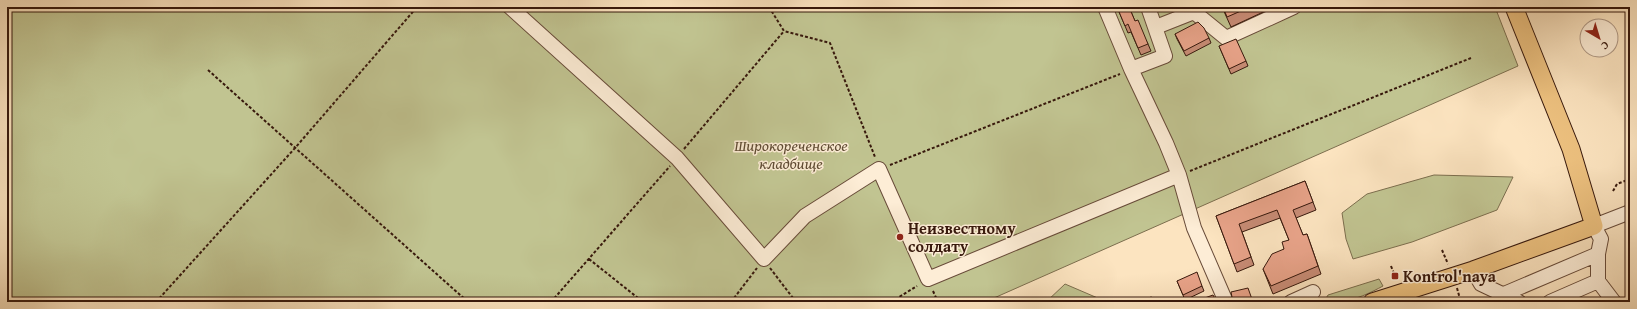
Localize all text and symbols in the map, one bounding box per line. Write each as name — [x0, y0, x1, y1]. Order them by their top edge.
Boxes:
north arrow — [1579, 18, 1619, 58]
text: С — [1598, 38, 1613, 54]
park label: Широкореченское кладбище — [734, 133, 848, 175]
place label: Неизвестному солдату — [908, 216, 1016, 258]
marker: Неизвестному солдату — [895, 232, 905, 242]
place label: Kontrol'naya — [1403, 264, 1497, 288]
marker: Kontrol'naya — [1390, 271, 1400, 281]

